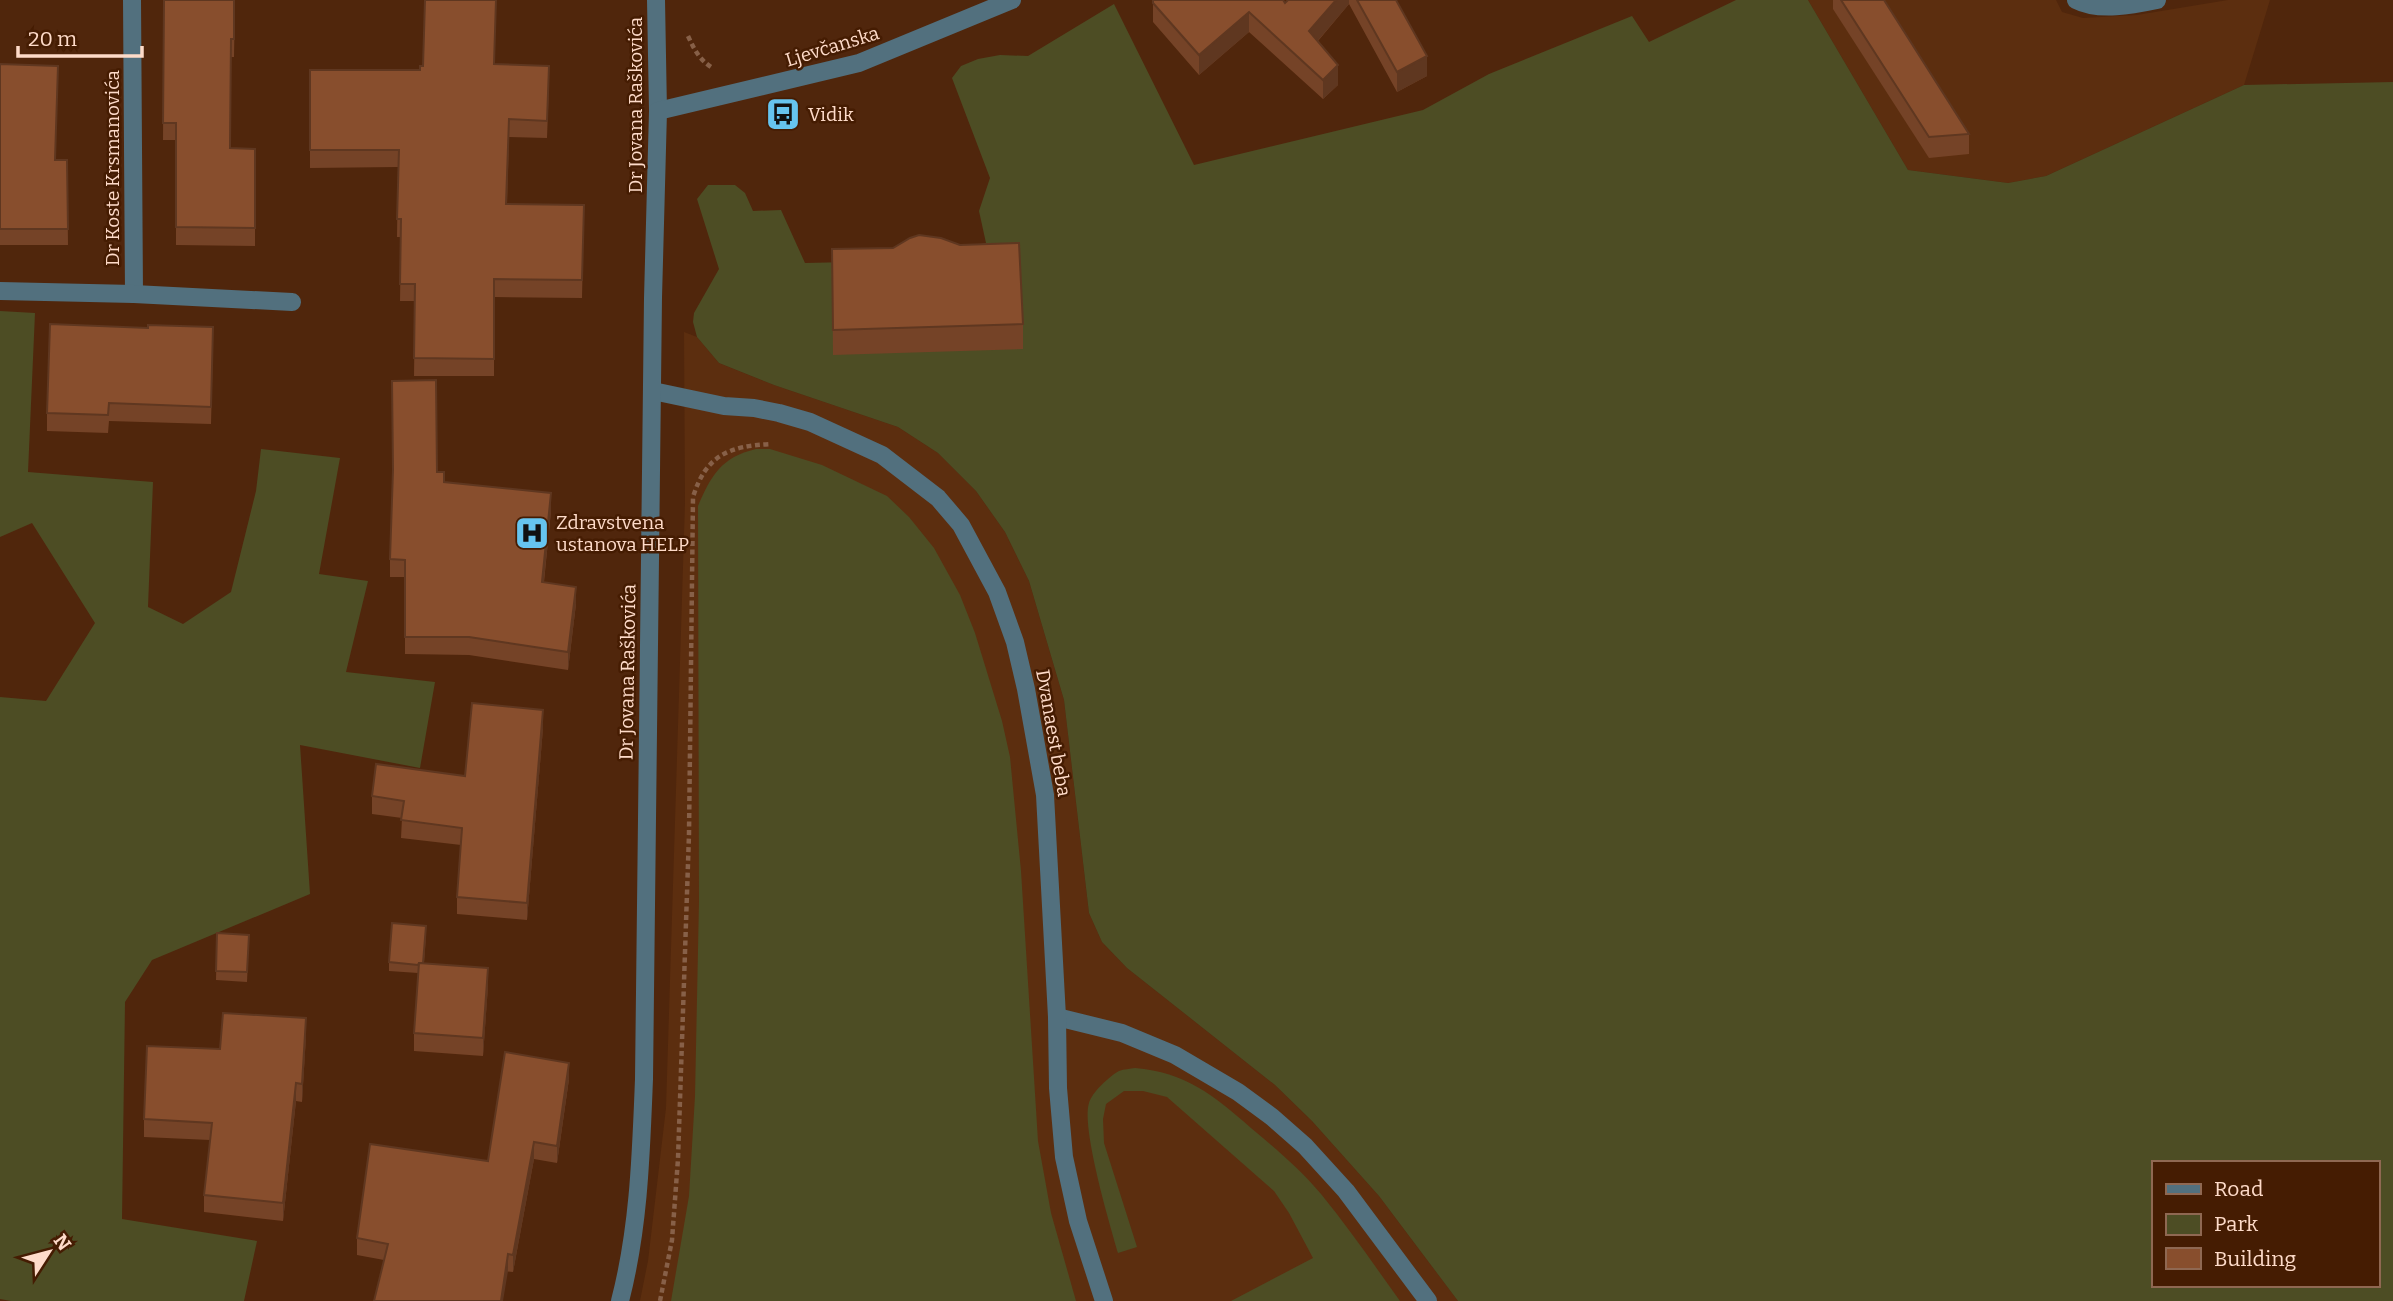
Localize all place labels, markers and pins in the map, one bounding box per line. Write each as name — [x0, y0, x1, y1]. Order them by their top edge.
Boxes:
bus stop icon: Vidik — [764, 95, 802, 133]
place label: Vidik — [808, 103, 854, 126]
place label: Zdravstvena ustanova HELP — [556, 511, 689, 556]
hospital icon: Zdravstvena ustanova HELP — [513, 514, 551, 552]

